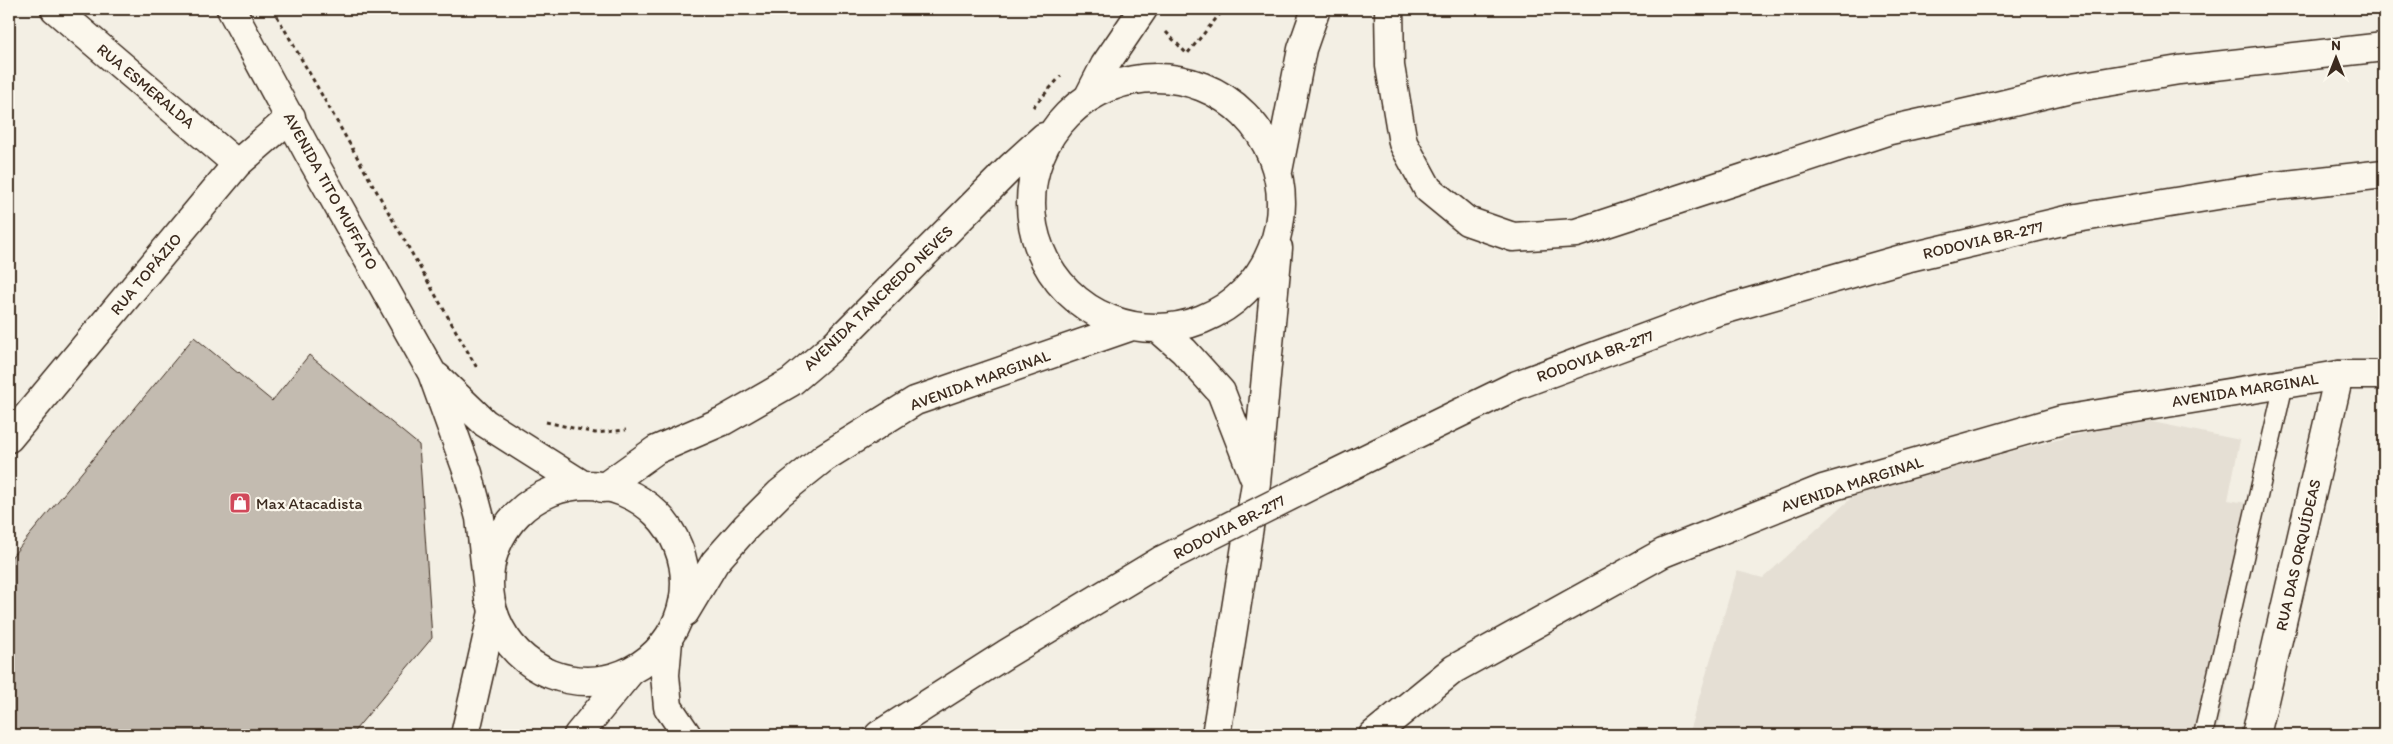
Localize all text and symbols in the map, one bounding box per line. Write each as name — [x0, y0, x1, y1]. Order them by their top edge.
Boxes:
north arrow — [2310, 32, 2360, 82]
text: N — [2331, 37, 2341, 54]
street label: RUA ESMERALDA — [93, 39, 199, 133]
street label: AVENIDA TITO MUFFATO — [280, 109, 382, 273]
street label: RODOVIA BR-277 — [1921, 217, 2045, 263]
street label: AVENIDA TANCREDO NEVES — [799, 222, 957, 374]
street label: RUA TOPÁZIO — [106, 229, 186, 319]
street label: RODOVIA BR-277 — [1534, 326, 1656, 386]
street label: AVENIDA MARGINAL — [907, 346, 1053, 414]
street label: AVENIDA MARGINAL — [2170, 369, 2320, 411]
street label: AVENIDA MARGINAL — [1779, 452, 1925, 516]
street label: RUA DAS ORQUÍDEAS — [2271, 477, 2325, 633]
shop icon: Max Atacadista — [228, 491, 252, 515]
street label: RODOVIA BR-277 — [1170, 491, 1288, 563]
place label: Max Atacadista — [256, 494, 362, 513]

